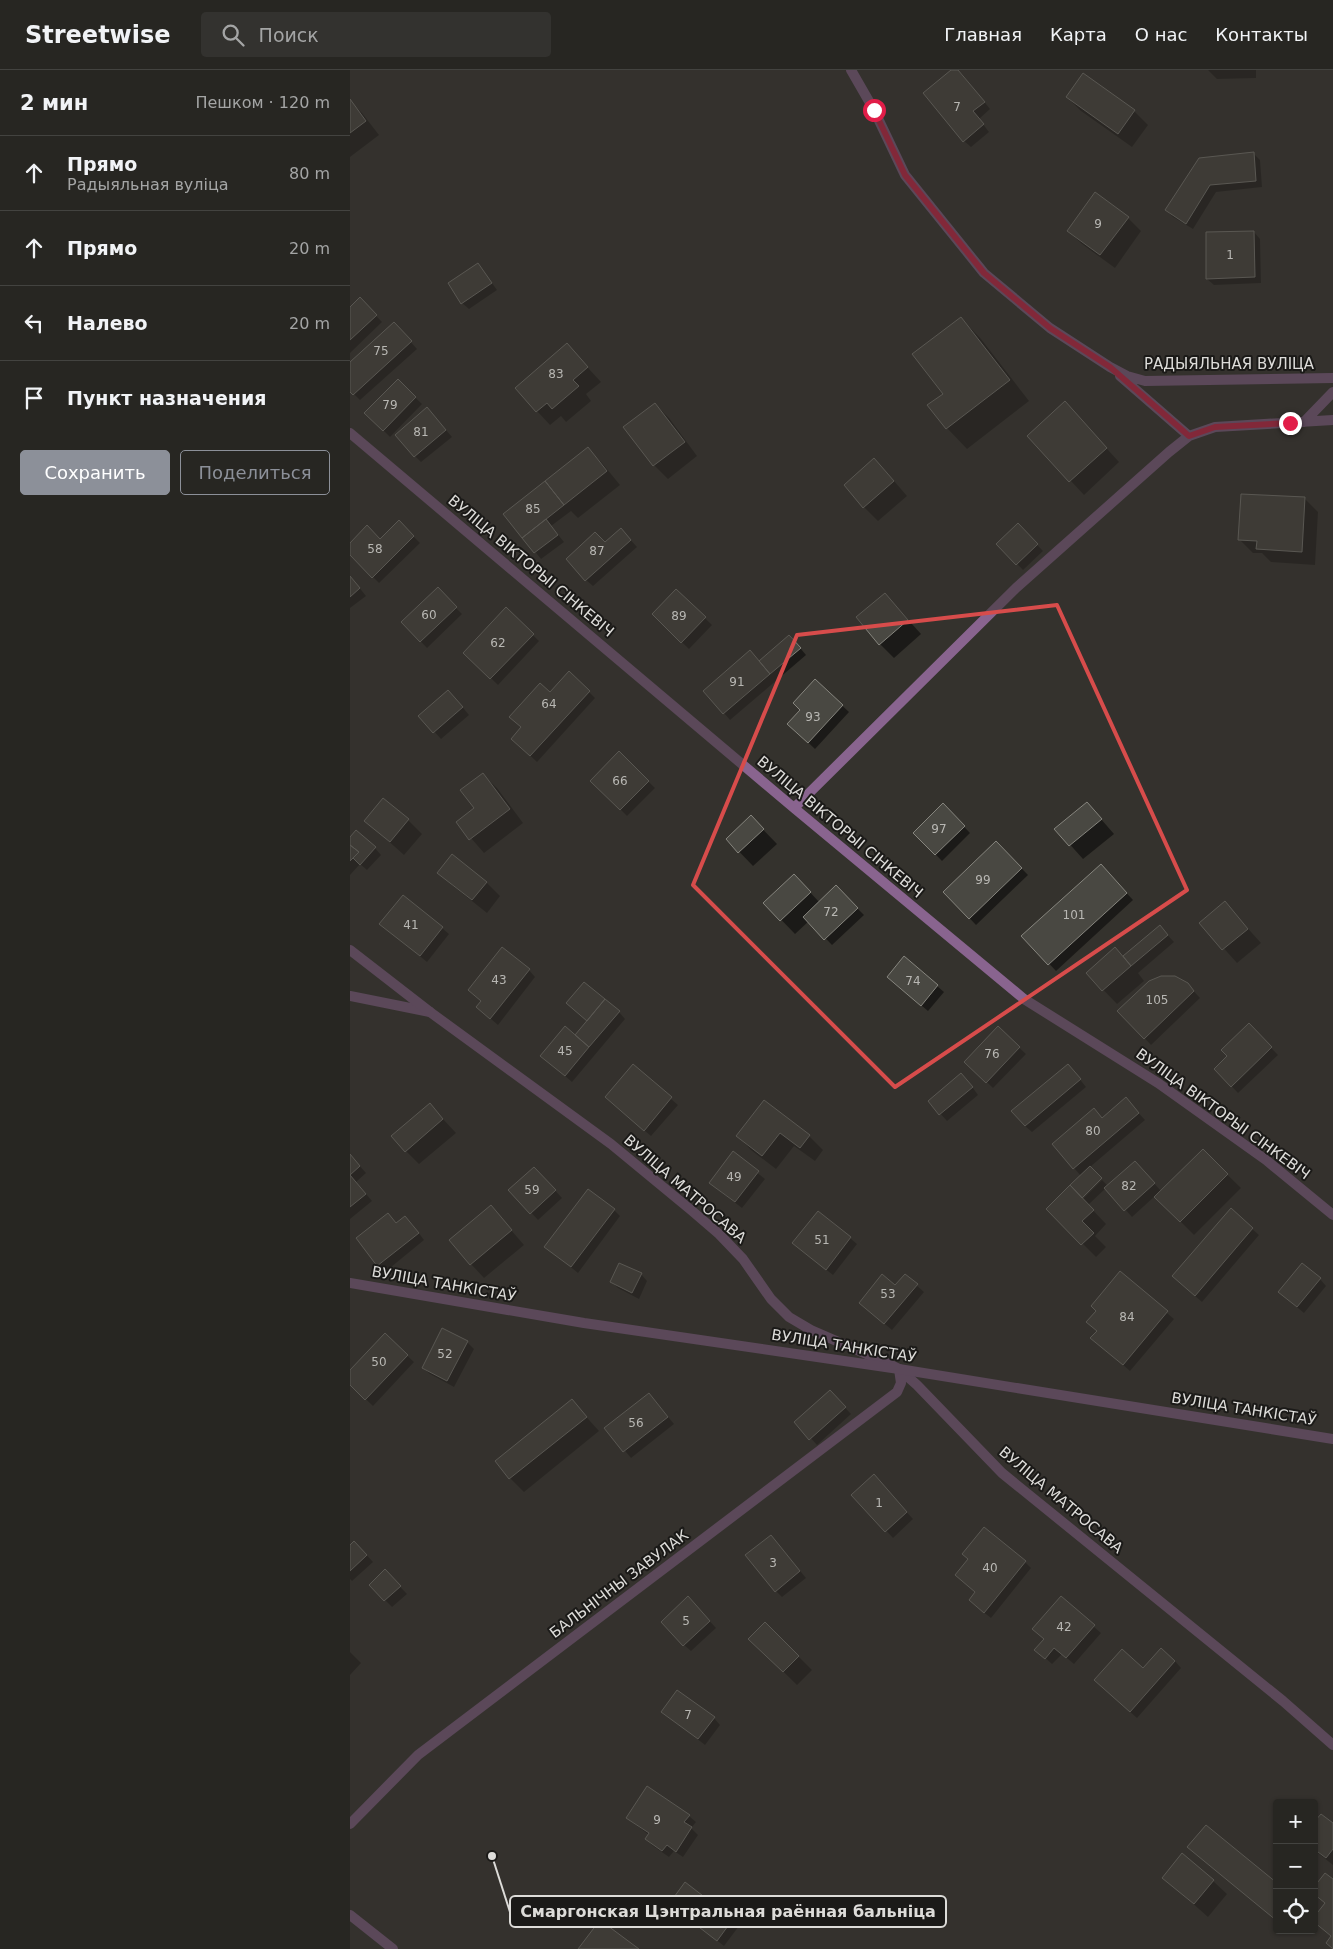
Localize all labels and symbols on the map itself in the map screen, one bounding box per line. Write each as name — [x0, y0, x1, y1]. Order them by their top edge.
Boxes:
route start — [863, 99, 886, 122]
house number: 7 — [953, 100, 961, 114]
house number: 9 — [1094, 217, 1102, 231]
house number: 1 — [1226, 248, 1234, 262]
house number: 75 — [373, 344, 389, 358]
street label: РАДЫЯЛЬНАЯ ВУЛІЦА — [1144, 355, 1315, 373]
house number: 83 — [548, 367, 564, 381]
house number: 79 — [382, 398, 398, 412]
route end — [1279, 412, 1302, 435]
house number: 81 — [413, 425, 429, 439]
street label: ВУЛІЦА ВІКТОРЫІ СІНКЕВІЧ — [444, 491, 618, 641]
house number: 85 — [525, 502, 541, 516]
house number: 58 — [367, 542, 383, 556]
house number: 87 — [589, 544, 605, 558]
house number: 60 — [421, 608, 437, 622]
house number: 89 — [671, 609, 687, 623]
house number: 62 — [490, 636, 506, 650]
house number: 91 — [729, 675, 745, 689]
house number: 64 — [541, 697, 557, 711]
house number: 93 — [805, 710, 821, 724]
street label: ВУЛІЦА ВІКТОРЫІ СІНКЕВІЧ — [753, 752, 927, 902]
house number: 66 — [612, 774, 628, 788]
house number: 97 — [931, 822, 947, 836]
house number: 99 — [975, 873, 991, 887]
house number: 72 — [823, 905, 839, 919]
house number: 101 — [1063, 908, 1085, 922]
house number: 41 — [403, 918, 419, 932]
house number: 43 — [491, 973, 507, 987]
house number: 74 — [905, 974, 921, 988]
house number: 105 — [1146, 993, 1168, 1007]
house number: 45 — [557, 1044, 573, 1058]
street label: ВУЛІЦА ВІКТОРЫІ СІНКЕВІЧ — [1132, 1045, 1314, 1183]
house number: 76 — [984, 1047, 1000, 1061]
house number: 80 — [1085, 1124, 1101, 1138]
street label: ВУЛІЦА МАТРОСАВА — [620, 1131, 750, 1248]
house number: 49 — [726, 1170, 742, 1184]
house number: 82 — [1121, 1179, 1137, 1193]
house number: 59 — [524, 1183, 540, 1197]
house number: 51 — [814, 1233, 830, 1247]
street label: ВУЛІЦА ТАНКІСТАЎ — [370, 1261, 518, 1306]
house number: 53 — [880, 1287, 896, 1301]
house number: 84 — [1119, 1310, 1135, 1324]
street label: ВУЛІЦА ТАНКІСТАЎ — [770, 1325, 918, 1366]
house number: 52 — [437, 1347, 453, 1361]
house number: 50 — [371, 1355, 387, 1369]
street label: ВУЛІЦА ТАНКІСТАЎ — [1170, 1388, 1318, 1429]
house number: 56 — [628, 1416, 644, 1430]
street label: ВУЛІЦА МАТРОСАВА — [995, 1443, 1127, 1558]
house number: 1 — [875, 1496, 883, 1510]
street label: БАЛЬНІЧНЫ ЗАВУЛАК — [546, 1526, 692, 1642]
house number: 3 — [769, 1556, 777, 1570]
house number: 40 — [982, 1561, 998, 1575]
house number: 5 — [682, 1614, 690, 1628]
house number: 42 — [1056, 1620, 1072, 1634]
house number: 7 — [684, 1708, 692, 1722]
house number: 9 — [653, 1813, 661, 1827]
callout: Смаргонская Цэнтральная раённая бальніца — [510, 1896, 946, 1927]
text: Смаргонская Цэнтральная раённая бальніца — [520, 1902, 936, 1921]

